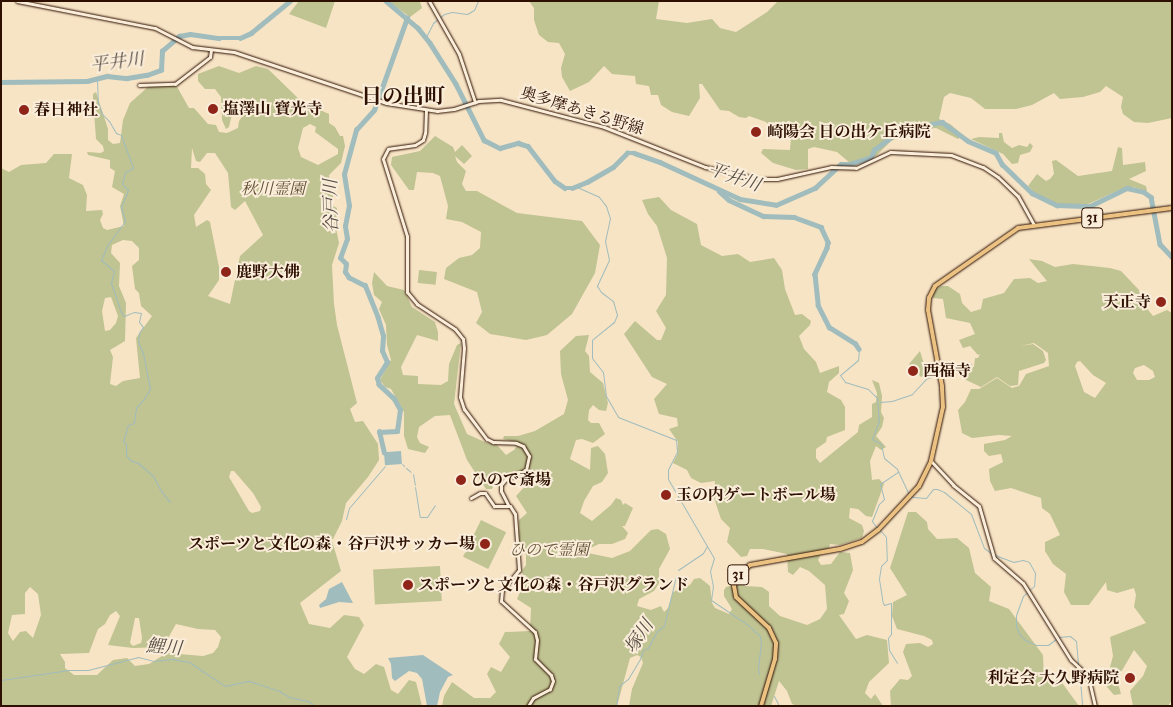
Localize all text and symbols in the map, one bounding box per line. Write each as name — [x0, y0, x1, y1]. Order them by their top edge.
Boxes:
water label: 平井川 — [89, 49, 145, 77]
district label: 日の出町 — [361, 83, 445, 109]
street label: 奥多摩あきる野線 — [518, 83, 646, 139]
place label: 塩澤山 寶光寺 — [223, 99, 322, 119]
place label: 春日神社 — [34, 100, 98, 120]
marker: 塩澤山 寶光寺 — [207, 103, 219, 115]
marker: 春日神社 — [18, 104, 30, 116]
place label: 崎陽会 日の出ケ丘病院 — [767, 122, 930, 142]
marker: 崎陽会 日の出ケ丘病院 — [749, 125, 763, 139]
water label: 平井川 — [705, 159, 763, 197]
park label: 秋川霊園 — [241, 179, 305, 199]
water label: 谷戸川 — [321, 179, 343, 233]
road number: 31 — [1081, 206, 1103, 230]
place label: 鹿野大佛 — [236, 262, 300, 282]
marker: 鹿野大佛 — [220, 266, 232, 278]
place label: 天正寺 — [1103, 292, 1151, 312]
marker: 天正寺 — [1155, 296, 1167, 308]
place label: 西福寺 — [923, 361, 971, 381]
marker: 西福寺 — [907, 365, 919, 377]
place label: ひので斎場 — [471, 470, 551, 490]
marker: ひので斎場 — [455, 474, 467, 486]
place label: 玉の内ゲートボール場 — [676, 485, 836, 505]
marker: 玉の内ゲートボール場 — [660, 489, 672, 501]
place label: スポーツと文化の森・谷戸沢サッカー場 — [187, 534, 475, 554]
marker: スポーツと文化の森・谷戸沢サッカー場 — [479, 538, 491, 550]
park label: ひので霊園 — [509, 540, 589, 560]
road number: 31 — [727, 562, 749, 588]
place label: スポーツと文化の森・谷戸沢グランド — [418, 575, 690, 595]
marker: スポーツと文化の森・谷戸沢グランド — [402, 579, 414, 591]
water label: 塚川 — [621, 616, 659, 658]
water label: 鯉川 — [145, 636, 183, 660]
place label: 利定会 大久野病院 — [988, 668, 1119, 688]
marker: 利定会 大久野病院 — [1123, 671, 1137, 685]

